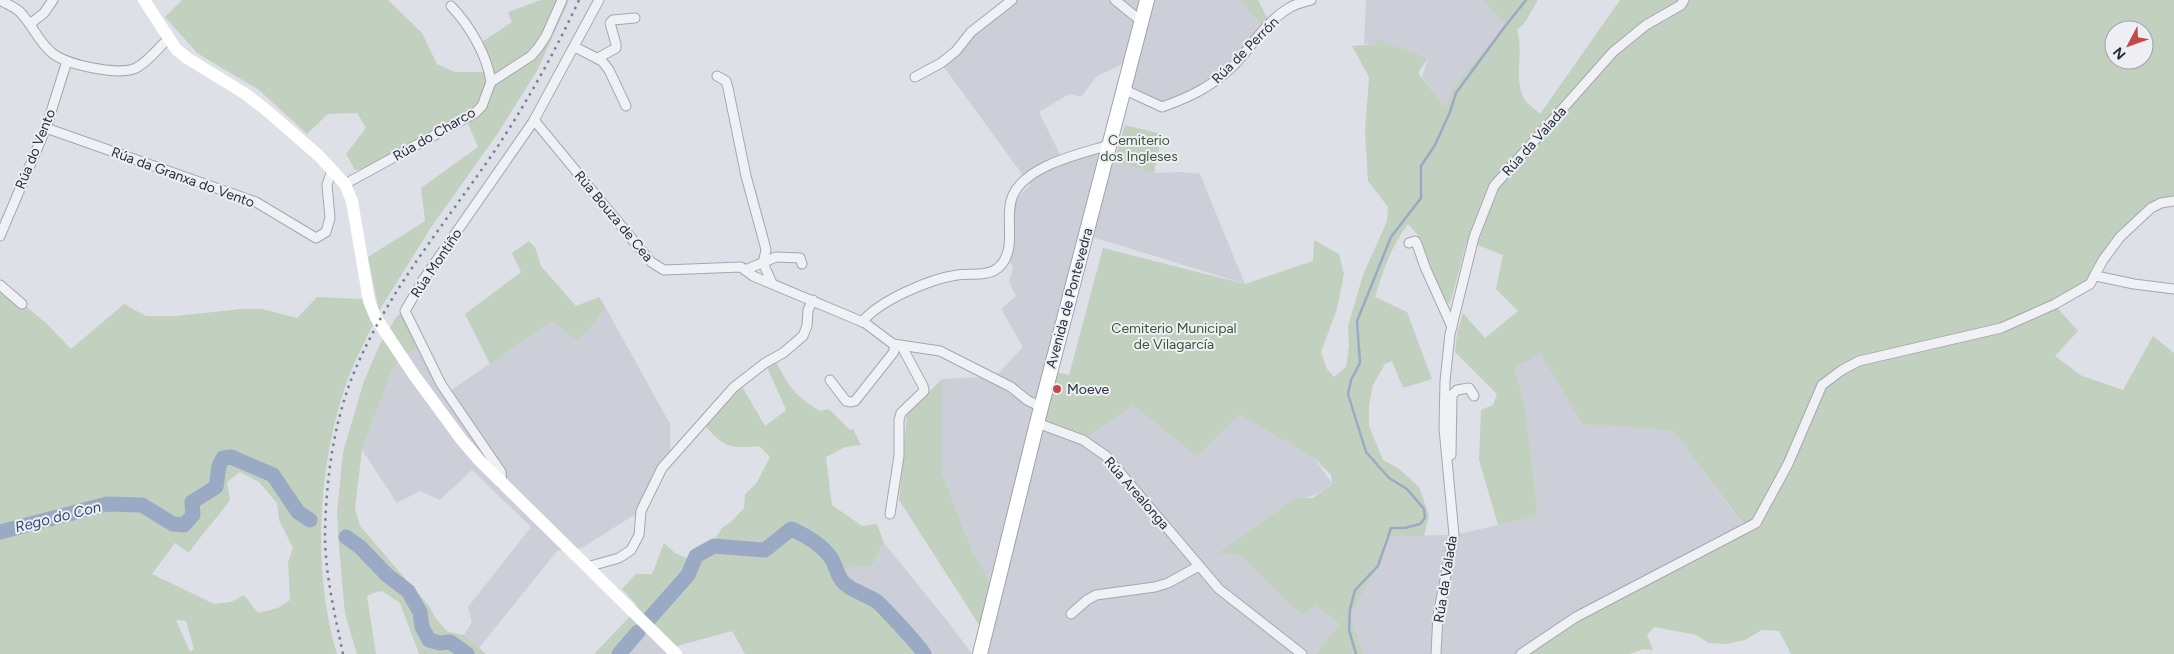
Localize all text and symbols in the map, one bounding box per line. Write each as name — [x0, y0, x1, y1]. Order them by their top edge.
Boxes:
street label: Rúa de Perrón — [1208, 13, 1282, 87]
north arrow — [2104, 20, 2154, 70]
text: N — [2110, 44, 2130, 63]
street label: Rúa da Valada — [1499, 103, 1570, 180]
street label: Rúa do Charco — [390, 104, 479, 165]
street label: Rúa do Vento — [12, 107, 59, 192]
park label: Cemiterio dos Ingleses — [1100, 132, 1178, 165]
street label: Rúa da Granxa do Vento — [109, 144, 257, 211]
street label: Rúa Bouza de Cea — [571, 167, 657, 265]
street label: Rúa Montiño — [407, 226, 466, 301]
street label: Avenida de Pontevedra — [1043, 226, 1096, 370]
park label: Cemiterio Municipal de Vilagarcía — [1111, 320, 1237, 353]
place label: Moeve — [1067, 381, 1110, 398]
marker: Moeve — [1051, 383, 1063, 395]
street label: Rúa Arealonga — [1101, 454, 1173, 533]
water label: Rego do Con — [13, 498, 103, 536]
street label: Rúa da Valada — [1430, 534, 1461, 624]

